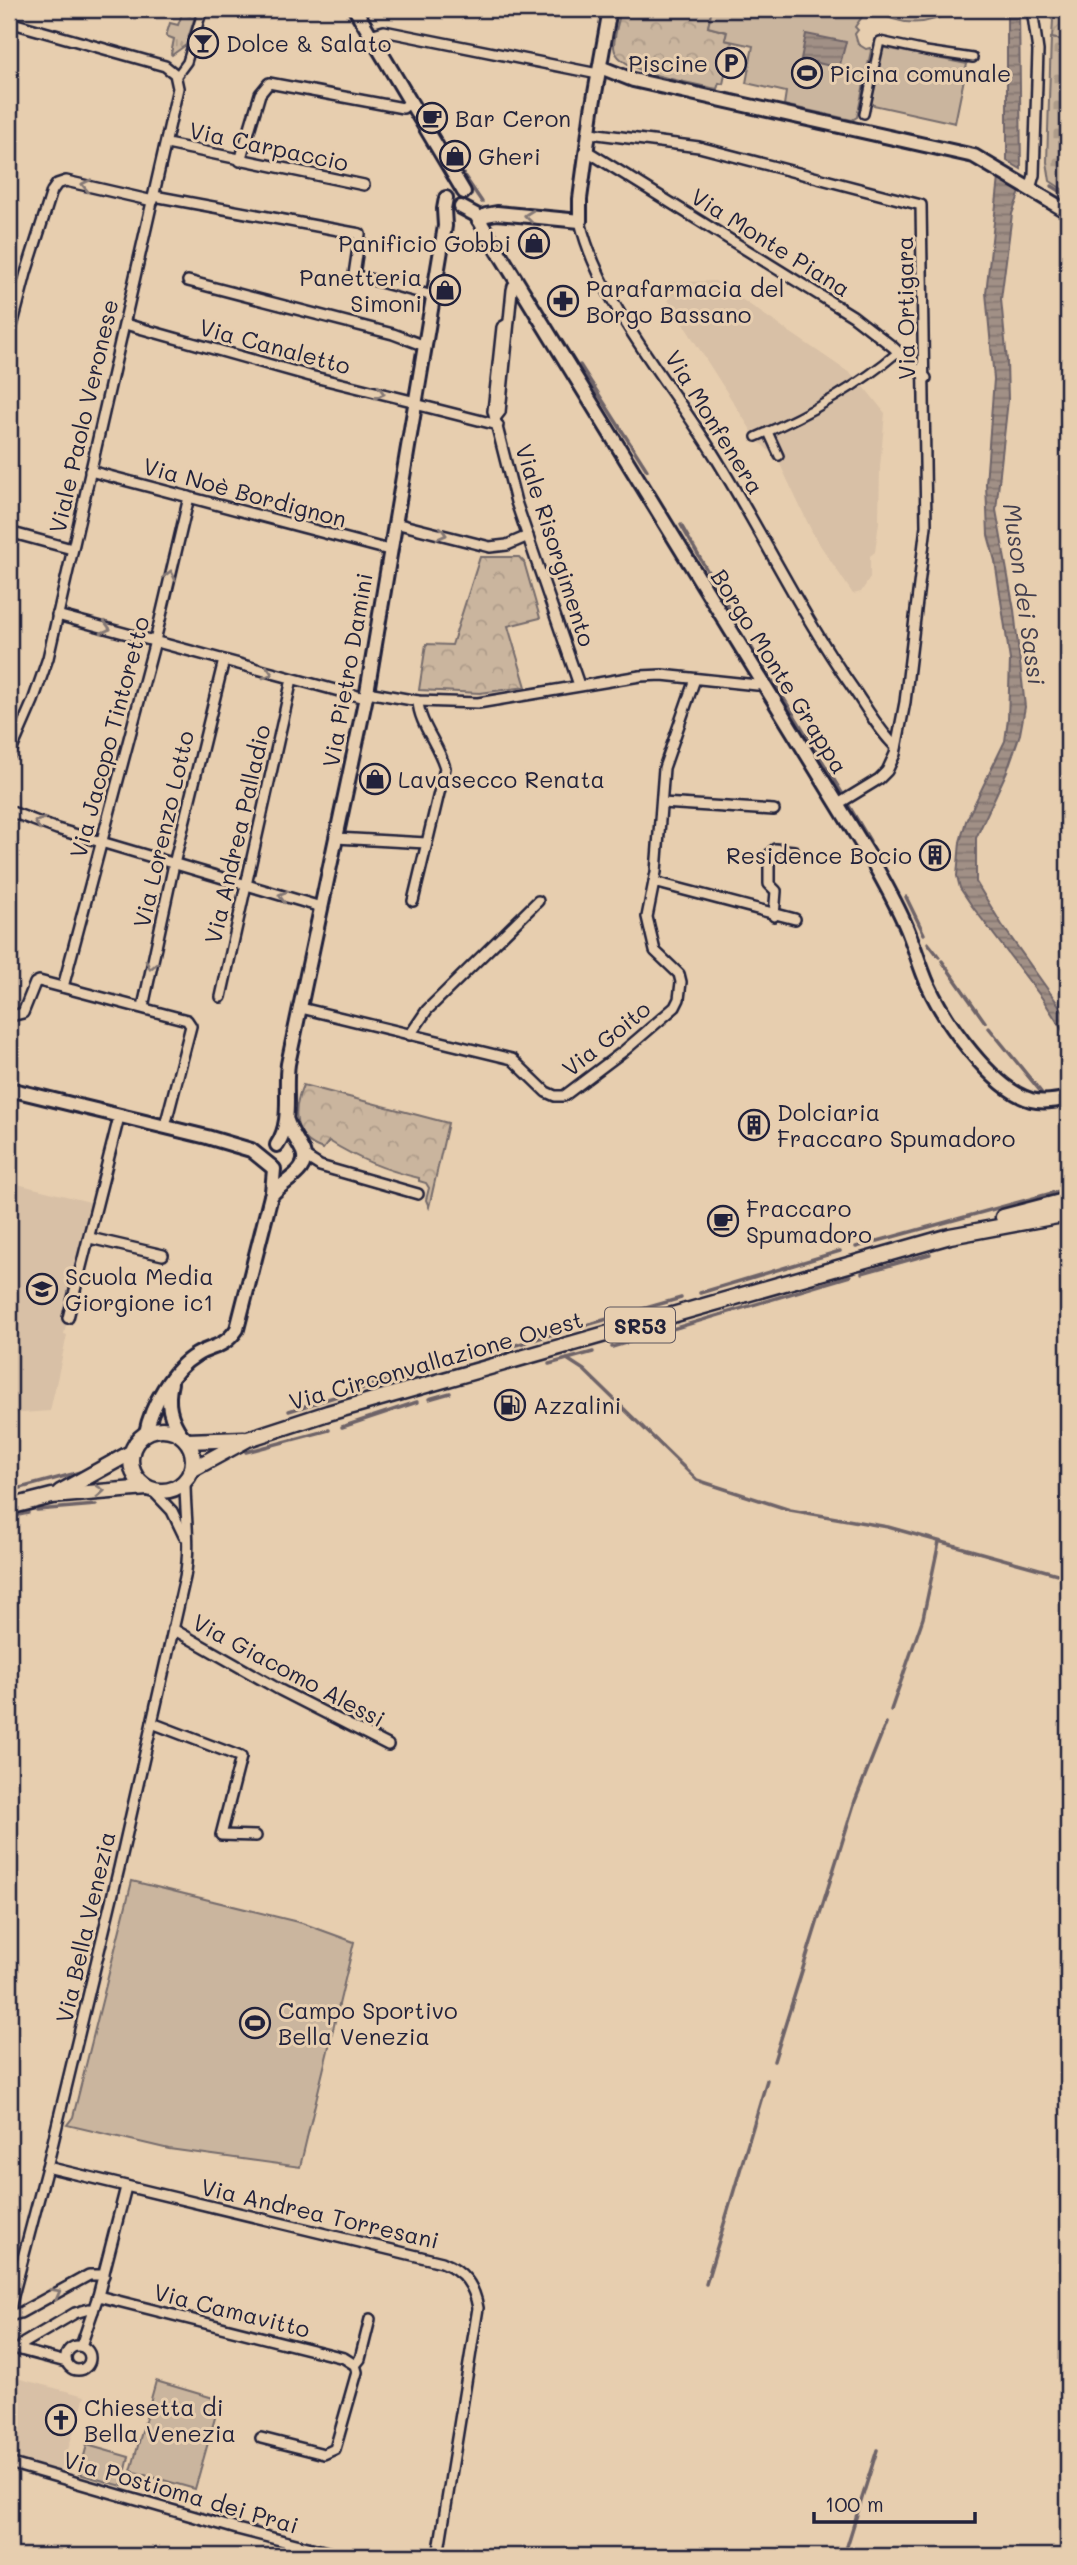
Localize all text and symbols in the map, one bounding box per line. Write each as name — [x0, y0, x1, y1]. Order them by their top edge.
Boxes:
bar icon: Dolce & Salato — [186, 26, 220, 60]
place label: Dolce & Salato — [226, 28, 391, 58]
parking icon: Piscine — [714, 46, 748, 80]
place label: Piscine — [628, 48, 708, 78]
sports icon: Picina comunale — [790, 56, 824, 90]
place label: Picina comunale — [830, 58, 1011, 88]
cafe icon: Bar Ceron — [415, 101, 449, 135]
place label: Bar Ceron — [455, 103, 571, 133]
street label: Via Carpaccio — [187, 114, 351, 178]
shop icon: Gheri — [438, 139, 472, 173]
place label: Gheri — [478, 141, 541, 171]
one-way arrow — [80, 179, 92, 194]
street label: Via Monte Piana — [686, 181, 856, 303]
one-way arrow — [523, 209, 534, 224]
shop icon: Panificio Gobbi — [517, 226, 551, 260]
place label: Panificio Gobbi — [338, 228, 511, 258]
street label: Via Ortigara — [889, 236, 921, 380]
place label: Panetteria Simoni — [299, 262, 422, 318]
shop icon: Panetteria Simoni — [428, 273, 462, 307]
place label: Parafarmacia del Borgo Bassano — [586, 273, 785, 329]
pharmacy icon: Parafarmacia del Borgo Bassano — [546, 284, 580, 318]
street label: Viale Paolo Veronese — [42, 296, 124, 536]
street label: Via Canaletto — [196, 311, 354, 381]
street label: Via Monfenera — [659, 344, 771, 500]
one-way arrow — [374, 385, 386, 399]
street label: Viale Risorgimento — [509, 440, 603, 650]
street label: Via Noè Bordignon — [140, 450, 350, 534]
water label: Muson dei Sassi — [997, 501, 1053, 688]
one-way arrow — [436, 526, 448, 541]
street label: Borgo Monte Grappa — [705, 563, 855, 779]
one-way arrow — [162, 569, 176, 581]
street label: Via Pietro Damini — [315, 570, 379, 770]
street label: Via Jacopo Tintoretto — [62, 613, 156, 861]
one-way arrow — [100, 620, 112, 634]
one-way arrow — [261, 664, 273, 679]
street label: Via Andrea Palladio — [197, 722, 277, 946]
street label: Via Lorenzo Lotto — [126, 728, 200, 930]
shop icon: Lavasecco Renata — [358, 762, 392, 796]
place label: Lavasecco Renata — [398, 764, 605, 794]
one-way arrow — [34, 817, 46, 831]
building icon: Residence Bocio — [918, 838, 952, 872]
place label: Residence Bocio — [726, 840, 912, 870]
one-way arrow — [278, 889, 290, 904]
one-way arrow — [144, 959, 159, 971]
street label: Via Goito — [556, 993, 656, 1083]
place label: Dolciaria Fraccaro Spumadoro — [777, 1097, 1015, 1153]
building icon: Dolciaria Fraccaro Spumadoro — [737, 1108, 771, 1142]
place label: Fraccaro Spumadoro — [746, 1193, 872, 1249]
cafe icon: Fraccaro Spumadoro — [706, 1204, 740, 1238]
place label: Scuola Media Giorgione ic1 — [65, 1261, 214, 1317]
school or university icon: Scuola Media Giorgione ic1 — [25, 1272, 59, 1306]
street label: Via Circonvallazione Ovest — [285, 1304, 587, 1416]
road number: SR53 — [605, 1308, 675, 1342]
fuel station icon: Azzalini — [493, 1388, 527, 1422]
place label: Azzalini — [533, 1390, 621, 1420]
one-way arrow — [95, 1484, 106, 1499]
street label: Via Giacomo Alessi — [188, 1607, 390, 1733]
street label: Via Bella Venezia — [48, 1828, 122, 2026]
place label: Campo Sportivo Bella Venezia — [278, 1995, 458, 2051]
sports icon: Campo Sportivo Bella Venezia — [238, 2006, 272, 2040]
street label: Via Andrea Torresani — [198, 2171, 442, 2255]
street label: Via Camavitto — [151, 2276, 313, 2344]
one-way arrow — [49, 2288, 61, 2301]
place label: Chiesetta di Bella Venezia — [84, 2392, 236, 2448]
church icon: Chiesetta di Bella Venezia — [44, 2403, 78, 2437]
street label: Via Postioma dei Prai — [60, 2444, 302, 2540]
scale bar — [814, 2481, 976, 2525]
text: 100 m — [825, 2490, 884, 2517]

